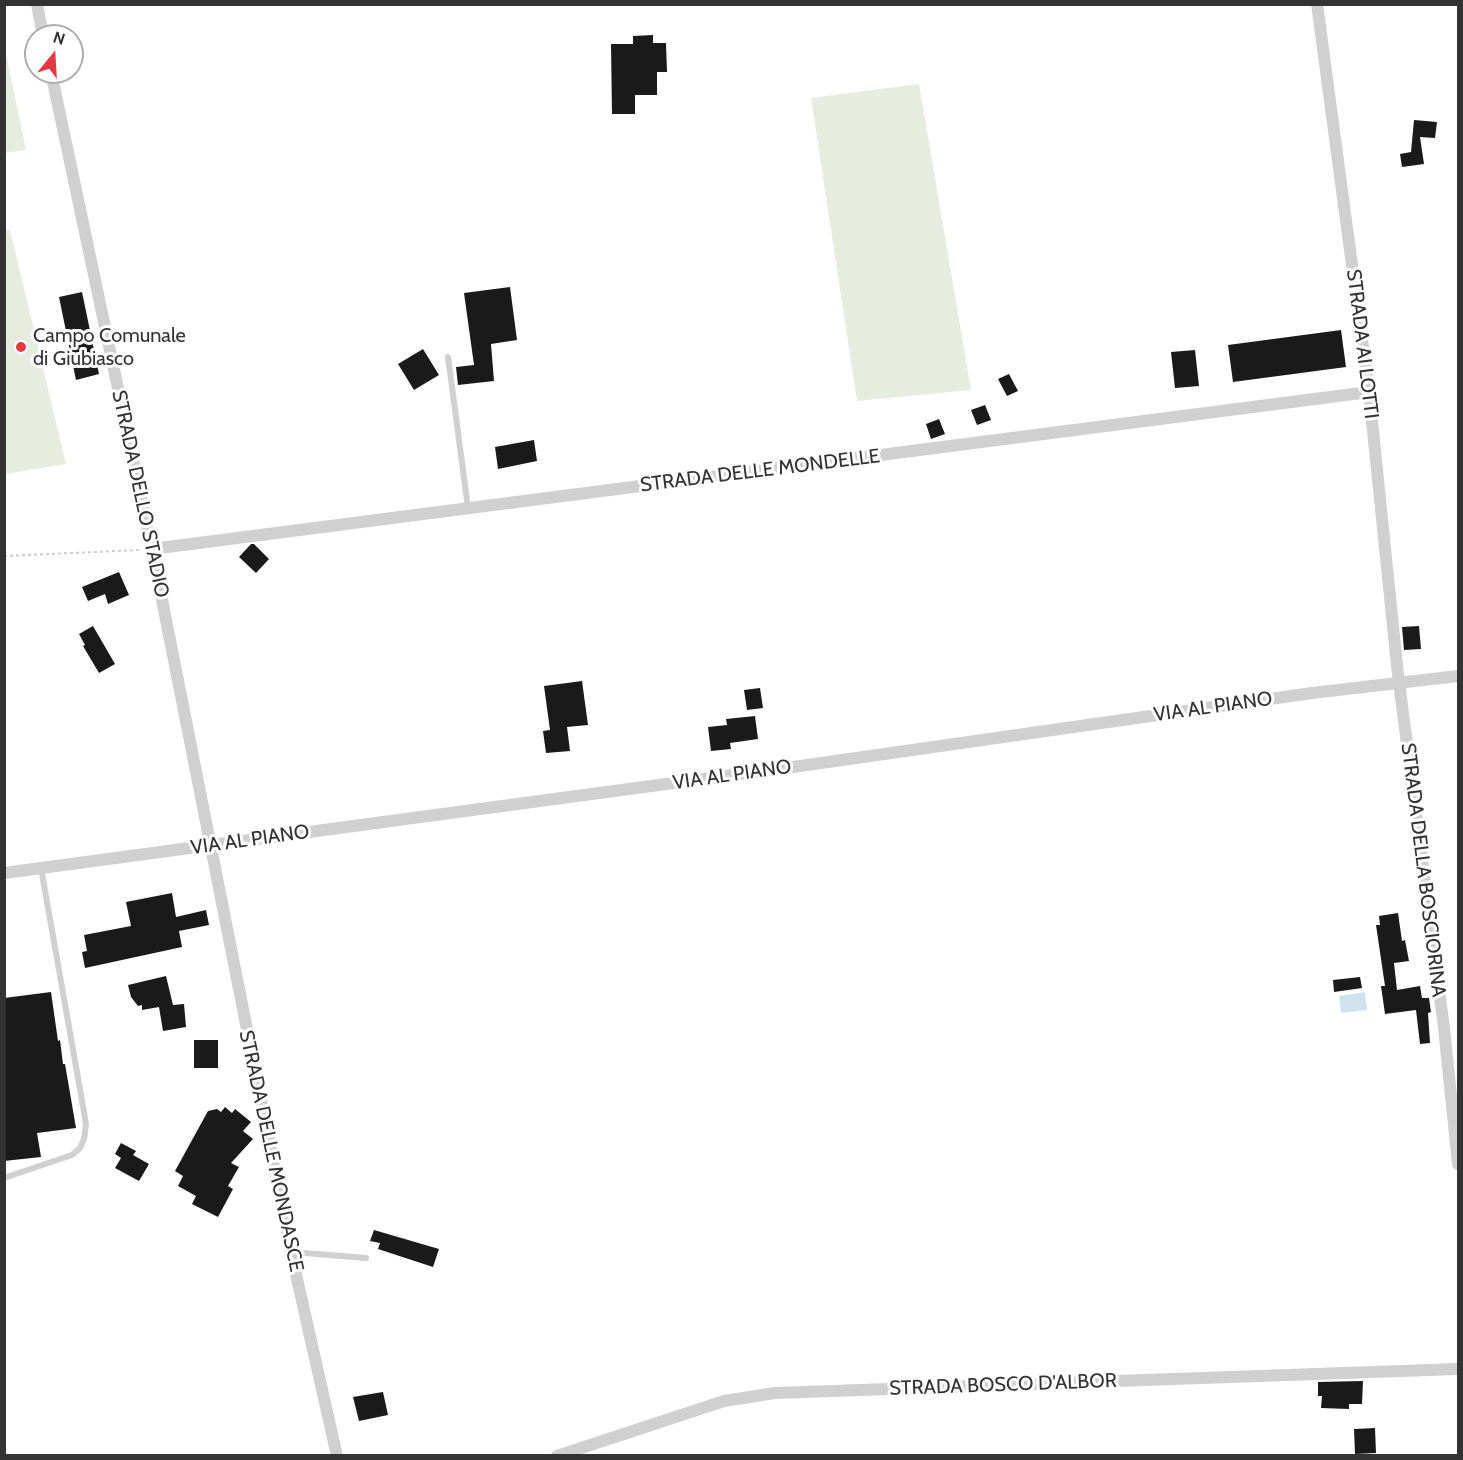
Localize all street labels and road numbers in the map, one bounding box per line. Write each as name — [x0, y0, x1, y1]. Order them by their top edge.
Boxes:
street label: STRADA AI LOTTI — [1341, 268, 1383, 420]
street label: STRADA DELLO STADIO — [106, 388, 174, 600]
street label: STRADA DELLE MONDELLE — [639, 444, 881, 498]
street label: VIA AL PIANO — [1152, 687, 1274, 727]
street label: STRADA DELLA BOSCIORINA — [1396, 742, 1450, 998]
street label: VIA AL PIANO — [671, 755, 793, 795]
street label: VIA AL PIANO — [189, 820, 311, 860]
street label: STRADA DELLE MONDASCE — [234, 1028, 308, 1274]
street label: STRADA BOSCO D'ALBOR — [889, 1369, 1117, 1401]

